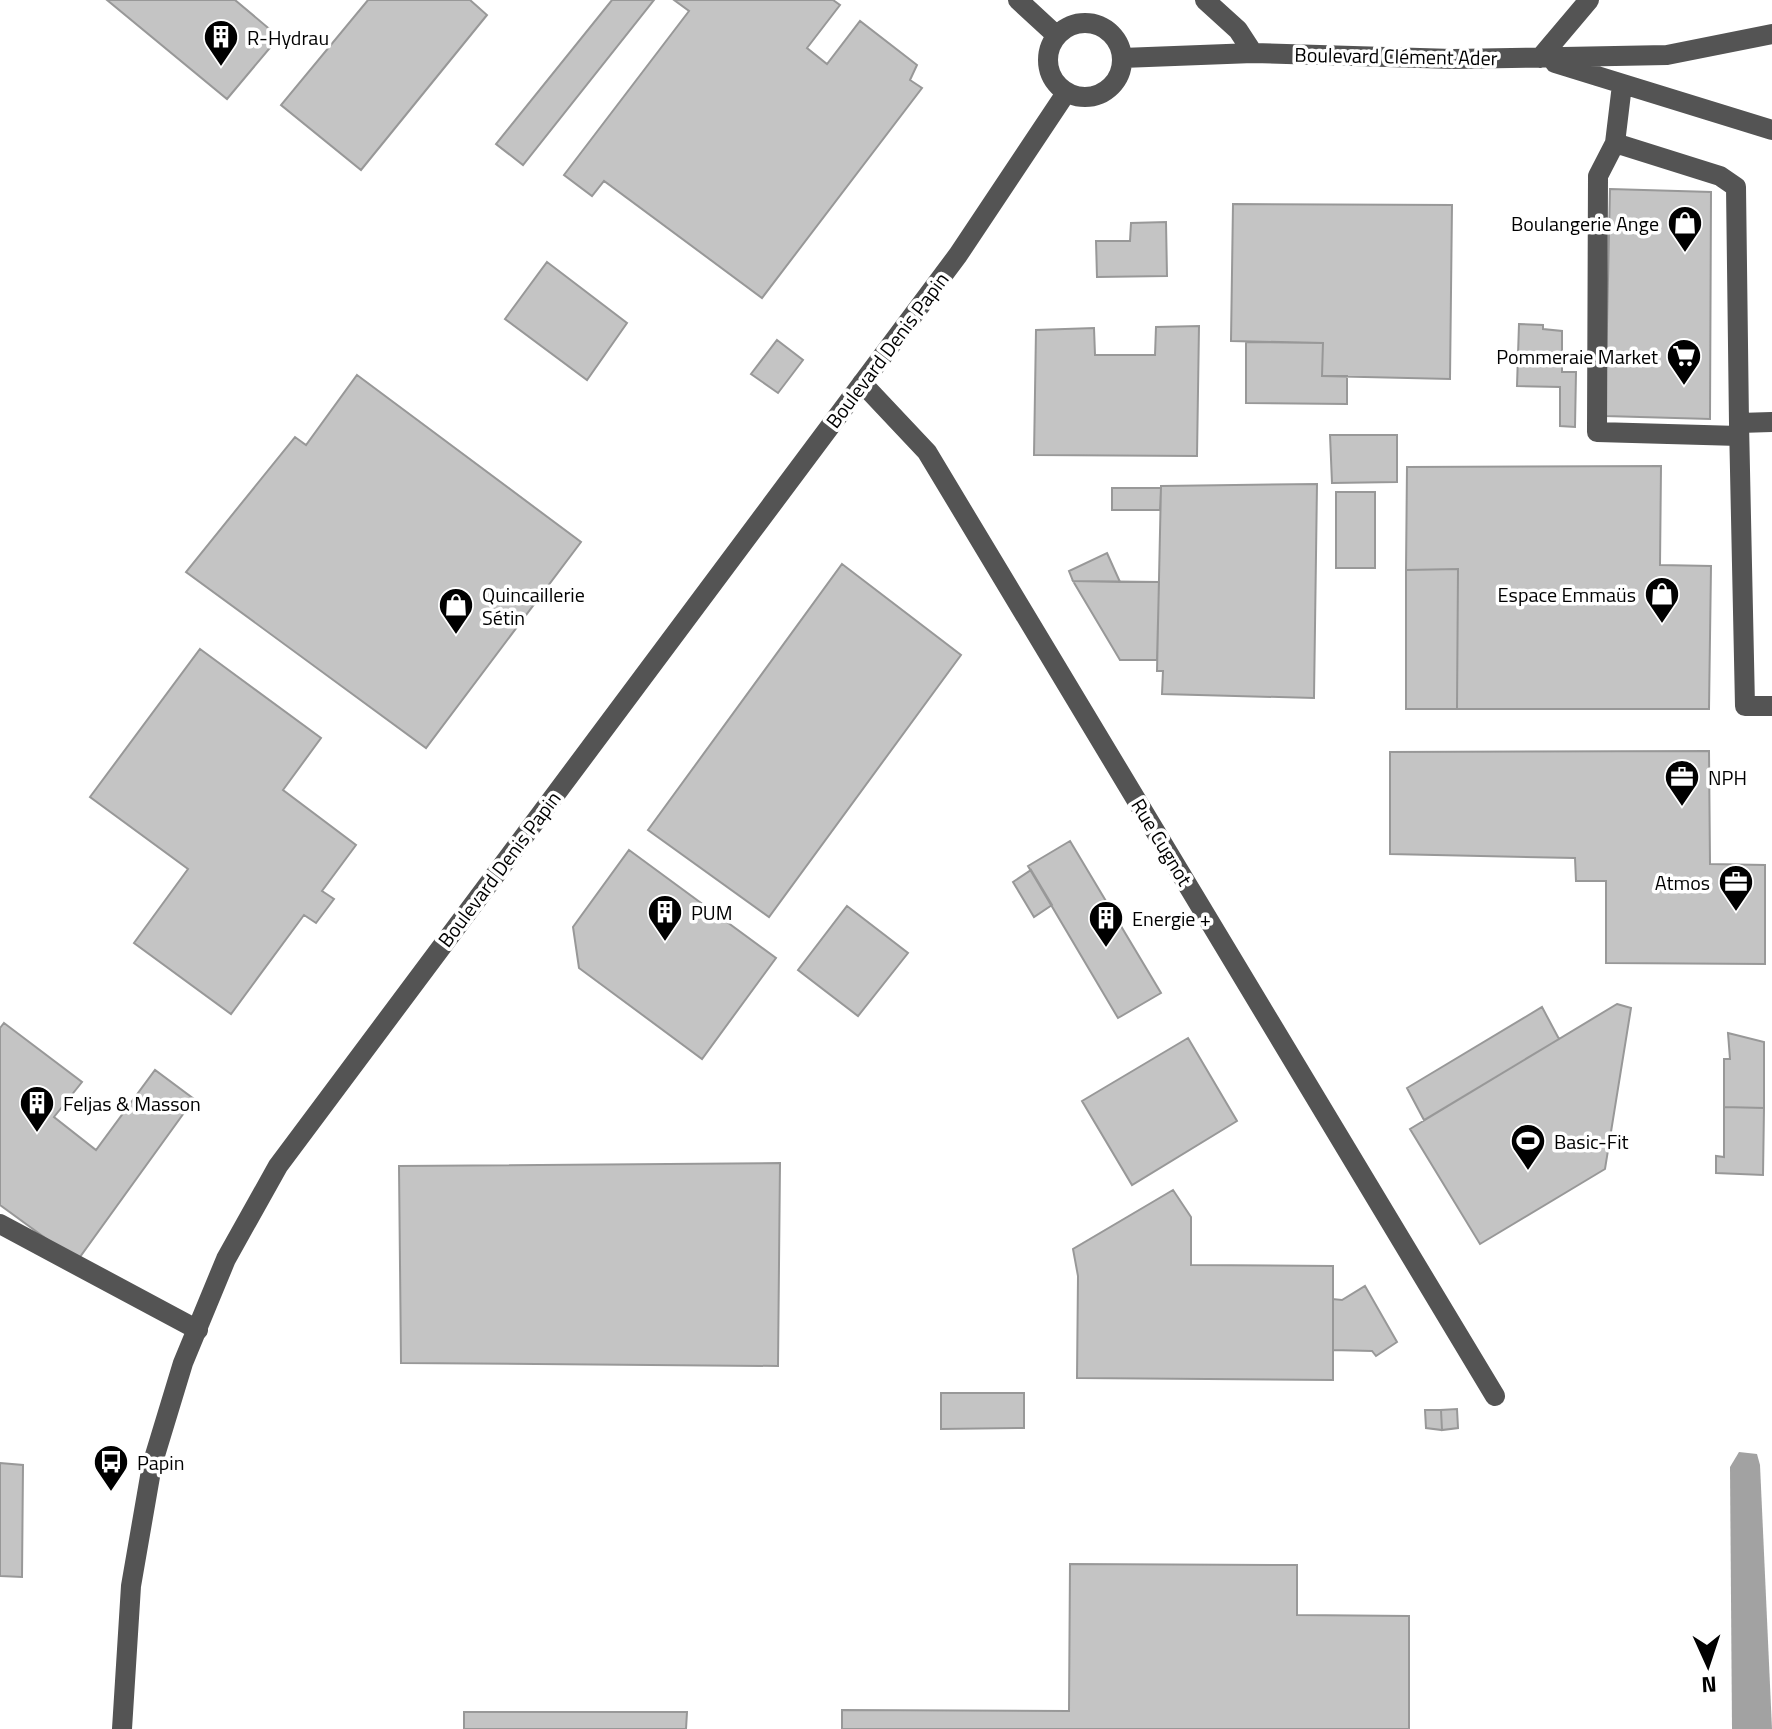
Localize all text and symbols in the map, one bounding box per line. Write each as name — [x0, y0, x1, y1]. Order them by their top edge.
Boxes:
building icon: R-Hydrau — [202, 18, 240, 68]
place label: R-Hydrau — [247, 22, 329, 53]
street label: Boulevard Clément Ader — [1294, 39, 1498, 73]
shop icon: Boulangerie Ange — [1666, 204, 1704, 254]
place label: Boulangerie Ange — [1511, 208, 1659, 239]
street label: Boulevard Denis Papin — [818, 265, 956, 435]
supermarket icon: Pommeraie Market — [1665, 337, 1703, 387]
place label: Pommeraie Market — [1496, 341, 1658, 372]
shop icon: Espace Emmaüs — [1643, 575, 1681, 625]
place label: Quincaillerie Sétin — [482, 579, 585, 633]
place label: Espace Emmaüs — [1498, 579, 1636, 610]
shop icon: Quincaillerie Sétin — [437, 586, 475, 636]
office icon: NPH — [1663, 758, 1701, 808]
place label: NPH — [1708, 762, 1747, 793]
street label: Boulevard Denis Papin — [430, 784, 568, 954]
street label: Rue Cugnot — [1124, 792, 1200, 892]
office icon: Atmos — [1717, 863, 1755, 913]
place label: Atmos — [1655, 867, 1710, 898]
building icon: PUM — [646, 893, 684, 943]
place label: PUM — [691, 897, 733, 928]
building icon: Energie + — [1087, 899, 1125, 949]
place label: Energie + — [1132, 903, 1211, 934]
building icon: Feljas & Masson — [18, 1084, 56, 1134]
place label: Feljas & Masson — [63, 1088, 201, 1119]
sports icon: Basic-Fit — [1509, 1122, 1547, 1172]
place label: Basic-Fit — [1554, 1126, 1629, 1157]
bus stop icon: Papin — [92, 1443, 130, 1493]
place label: Papin — [137, 1447, 184, 1478]
north arrow — [1668, 1625, 1748, 1705]
text: N — [1701, 1668, 1718, 1702]

